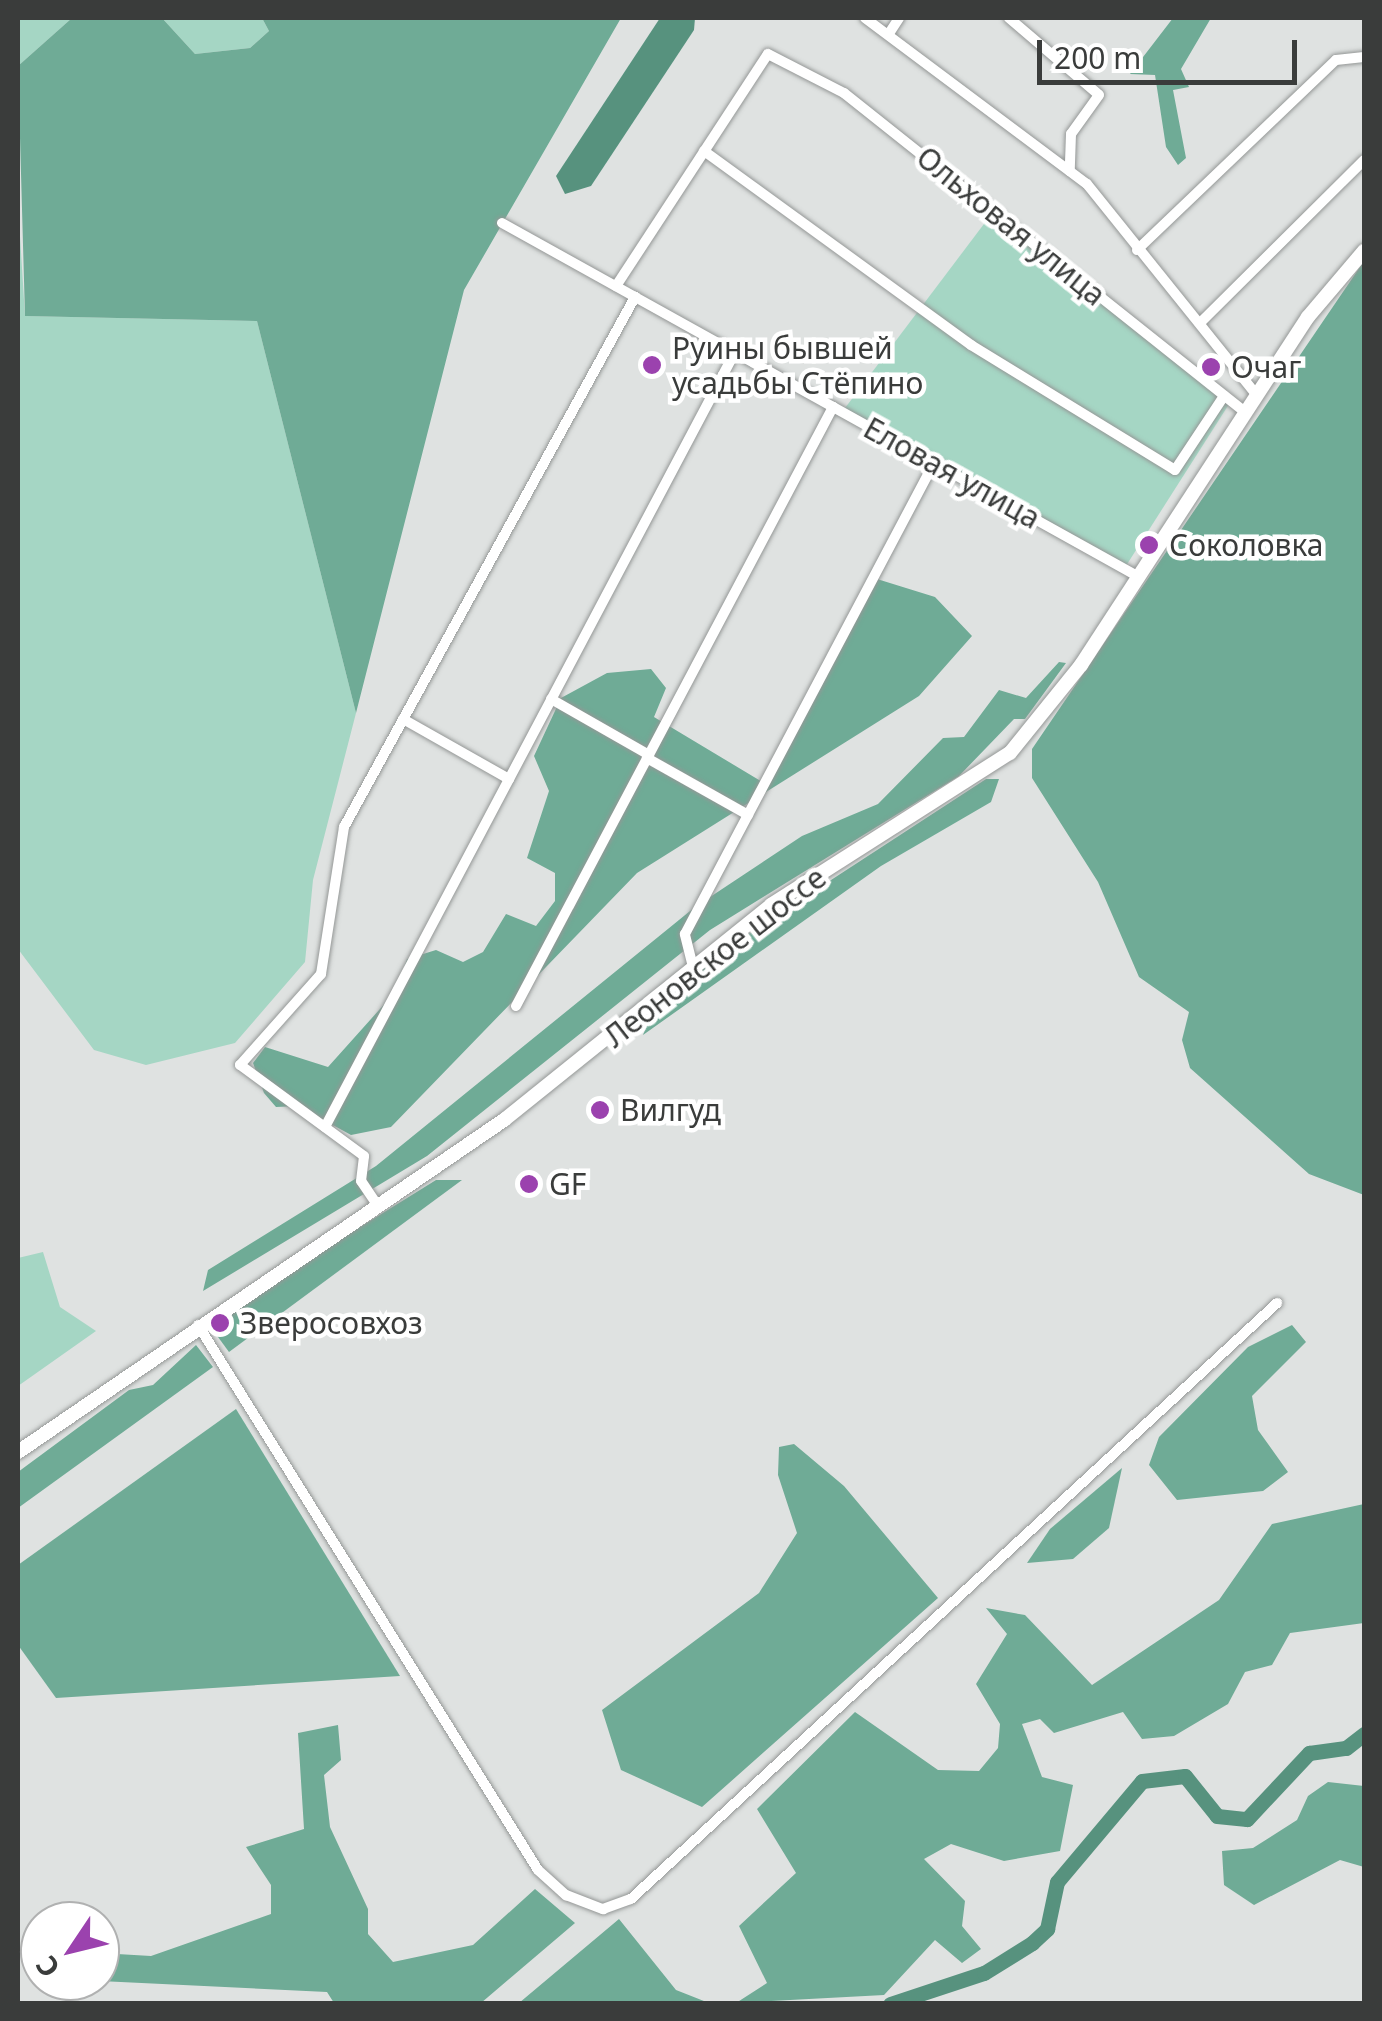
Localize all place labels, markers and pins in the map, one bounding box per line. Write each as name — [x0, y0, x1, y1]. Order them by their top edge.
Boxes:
place label: Руины бывшей усадьбы Стёпино — [672, 330, 923, 400]
place label: Очаг — [1231, 349, 1301, 385]
marker: Руины бывшей усадьбы Стёпино — [641, 354, 663, 376]
marker: Очаг — [1200, 356, 1222, 378]
place label: Соколовка — [1169, 527, 1324, 563]
marker: Соколовка — [1138, 534, 1160, 556]
place label: Вилгуд — [620, 1092, 721, 1128]
marker: Вилгуд — [589, 1099, 611, 1121]
place label: GF — [549, 1166, 586, 1202]
marker: GF — [518, 1173, 540, 1195]
place label: Зверосовхоз — [240, 1305, 423, 1341]
marker: Зверосовхоз — [209, 1312, 231, 1334]

